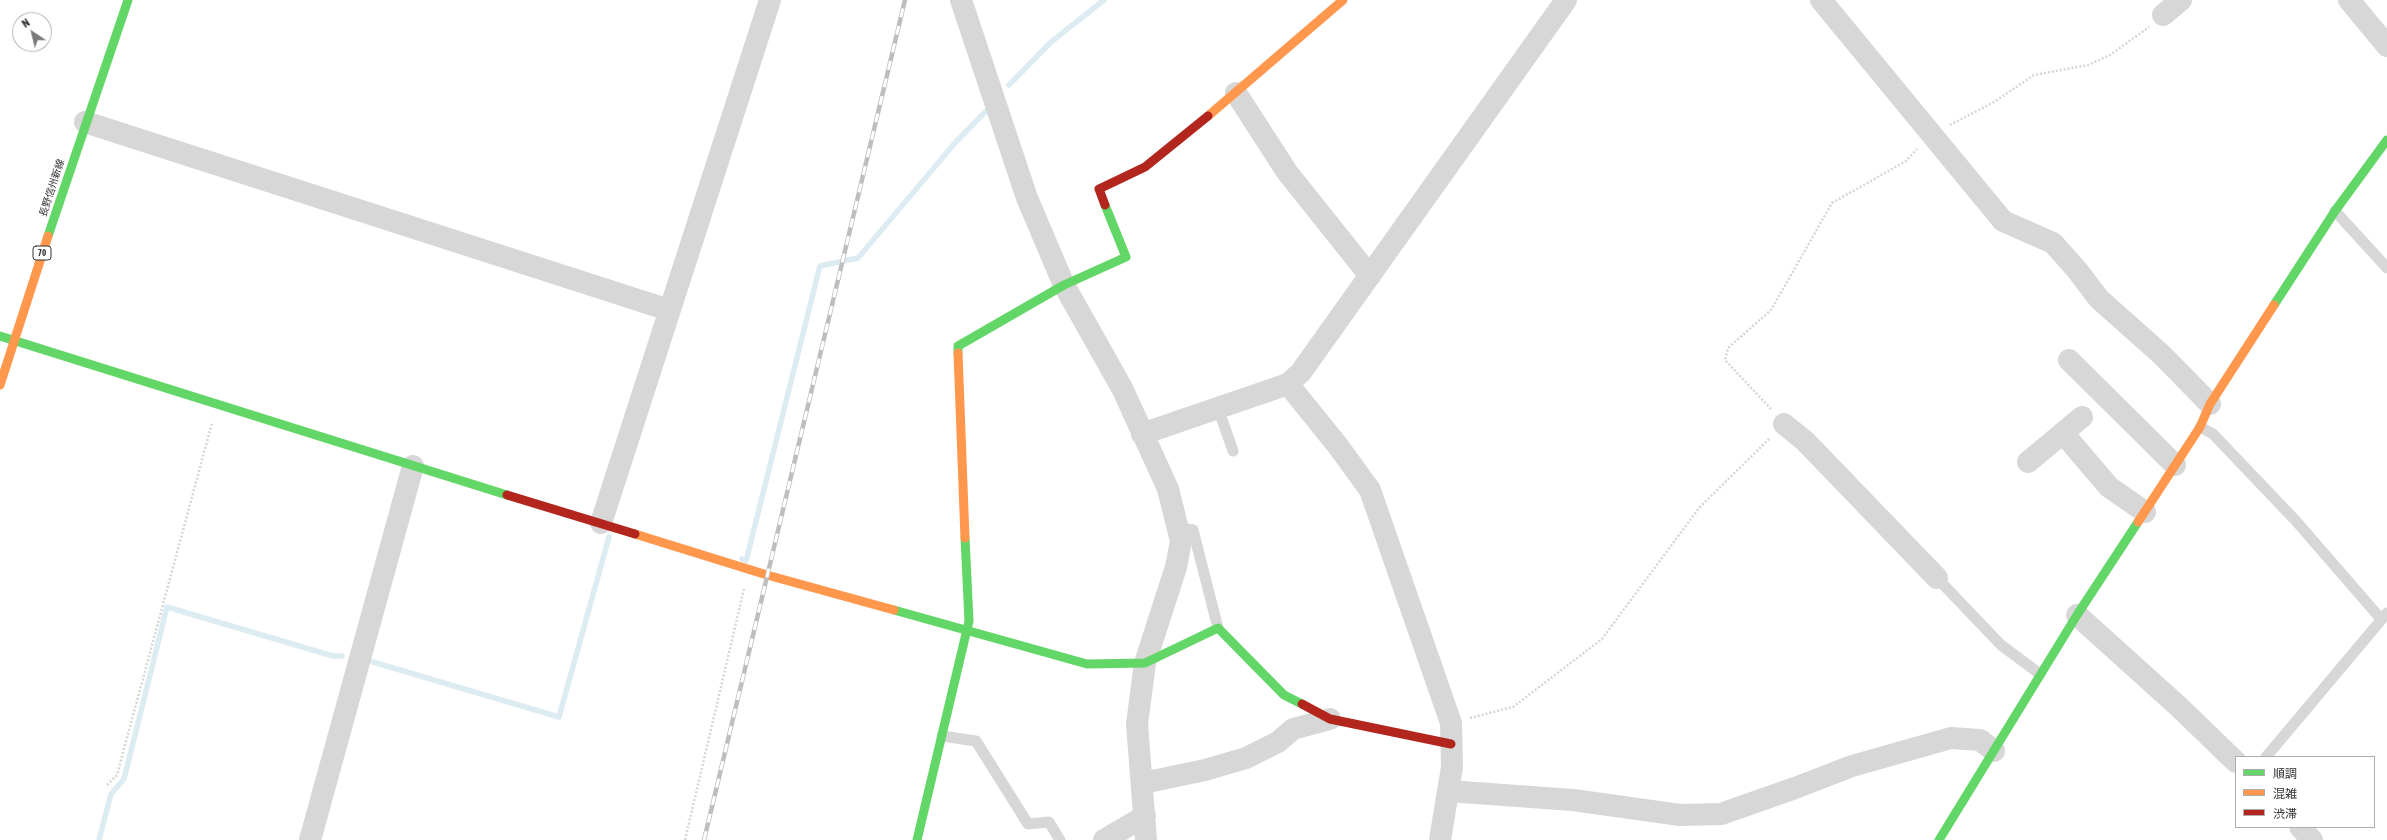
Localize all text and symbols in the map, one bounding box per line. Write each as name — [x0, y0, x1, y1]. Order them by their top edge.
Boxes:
north arrow — [12, 12, 52, 52]
text: N — [20, 16, 32, 30]
street label: 長野信州新線 — [37, 158, 67, 218]
road number: 70 — [33, 246, 51, 260]
legend — [2235, 756, 2375, 828]
text: 順調 — [2273, 767, 2297, 781]
text: 混雑 — [2273, 787, 2297, 801]
text: 渋滞 — [2273, 807, 2297, 821]

